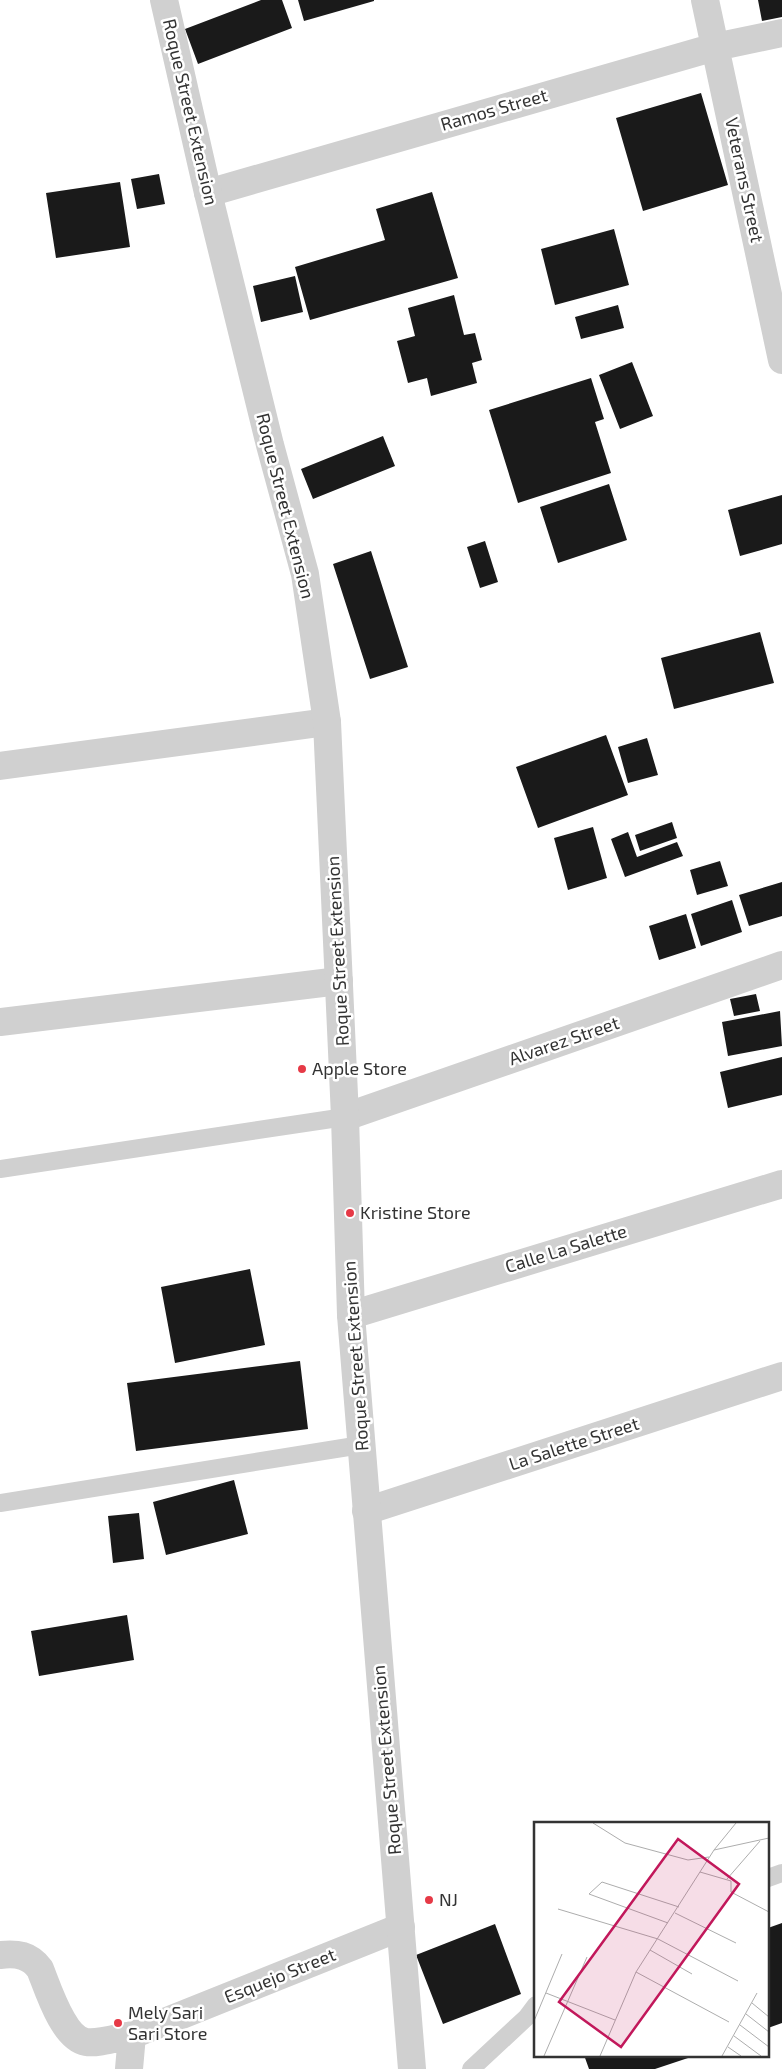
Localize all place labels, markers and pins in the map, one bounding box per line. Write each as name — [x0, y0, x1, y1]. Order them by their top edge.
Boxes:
place label: Apple Store — [312, 1057, 407, 1079]
marker: Apple Store — [296, 1063, 308, 1075]
place label: Kristine Store — [360, 1201, 471, 1223]
marker: Kristine Store — [344, 1207, 356, 1219]
place label: NJ — [439, 1888, 458, 1910]
marker: NJ — [423, 1894, 435, 1906]
place label: Mely Sari Sari Store — [128, 2001, 207, 2044]
marker: Mely Sari Sari Store — [112, 2017, 124, 2029]

